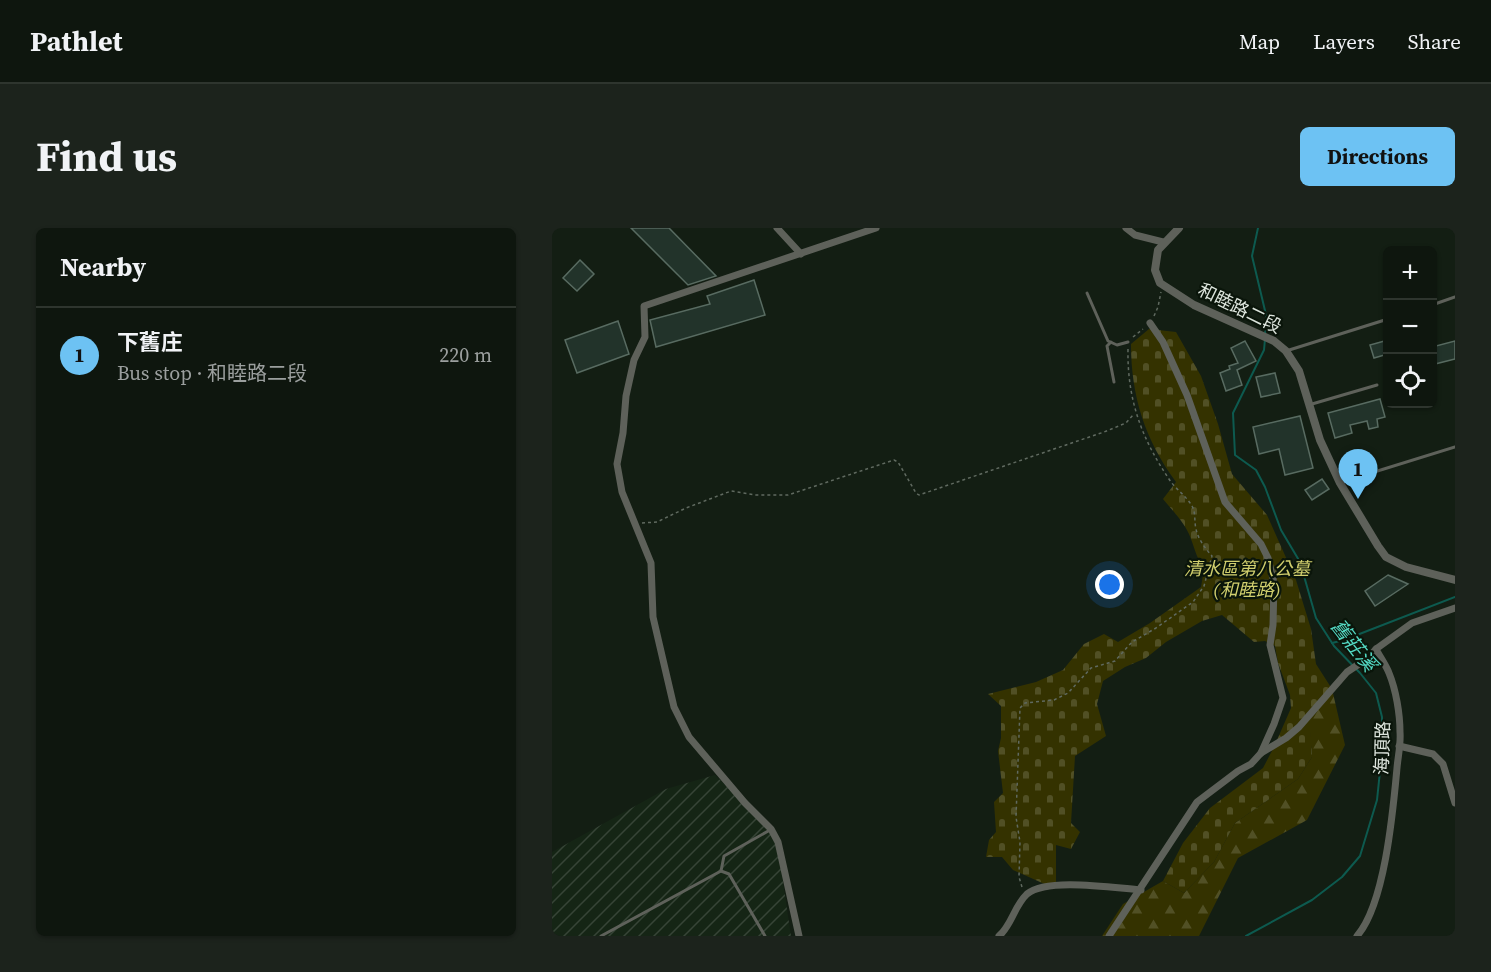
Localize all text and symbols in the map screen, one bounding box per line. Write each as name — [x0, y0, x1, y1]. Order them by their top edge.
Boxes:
text: Pathlet — [30, 22, 123, 60]
text: Map — [1239, 27, 1280, 56]
text: Layers — [1313, 27, 1375, 56]
text: Share — [1408, 27, 1461, 56]
text: Find us — [36, 127, 177, 185]
button: Directions — [1300, 127, 1455, 186]
map controls — [1383, 246, 1437, 408]
button: + — [1383, 246, 1437, 300]
text: Nearby — [60, 249, 146, 285]
street label: 和睦路二段 — [1194, 277, 1286, 339]
button: − — [1383, 300, 1437, 354]
text: 下舊庄 — [117, 327, 183, 357]
text: 1 — [74, 341, 85, 369]
text: 220 m — [439, 341, 492, 369]
button: locate — [1383, 354, 1437, 408]
text: Bus stop · 和睦路二段 — [117, 359, 307, 387]
pin: 1 — [1338, 450, 1378, 499]
park label: 清水區第八公墓 (和睦路) — [1184, 556, 1313, 602]
your location — [1095, 570, 1124, 599]
water label: 舊莊溪 — [1324, 613, 1385, 680]
street label: 海頂路 — [1369, 721, 1395, 775]

